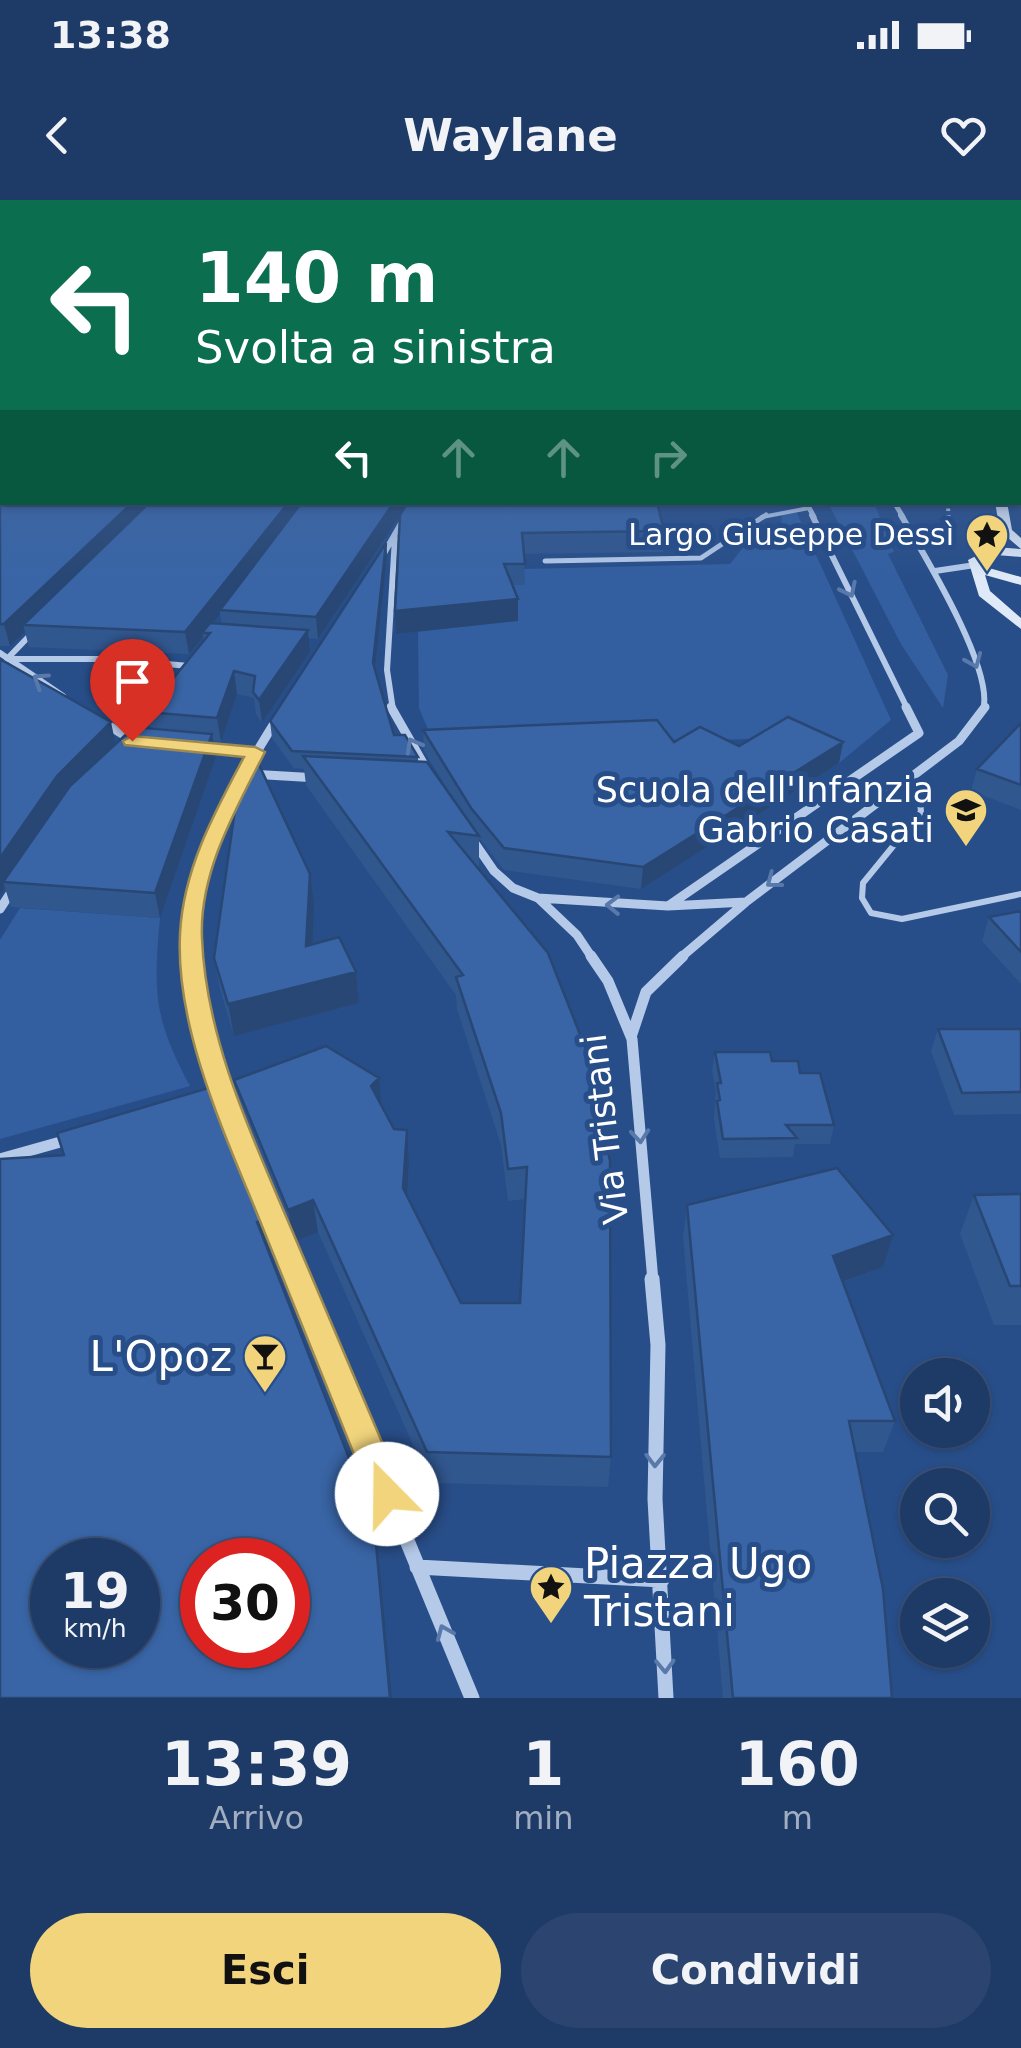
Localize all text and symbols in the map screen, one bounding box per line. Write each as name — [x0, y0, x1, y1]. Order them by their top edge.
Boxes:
text: 13:38 — [50, 13, 171, 57]
icon: back — [30, 108, 85, 163]
icon: heart — [936, 108, 991, 163]
text: Waylane — [403, 109, 618, 162]
text: 140 m — [195, 237, 438, 319]
icon: left — [30, 240, 160, 370]
text: Svolta a sinistra — [195, 321, 556, 374]
icon: left — [326, 430, 381, 485]
icon: ahead — [431, 430, 486, 485]
icon: ahead — [536, 430, 591, 485]
icon: right — [641, 430, 696, 485]
place icon: Largo Giuseppe Dessì — [964, 512, 1010, 573]
place label: Largo Giuseppe Dessì — [628, 517, 954, 552]
one-way arrow — [837, 580, 857, 598]
pin — [90, 639, 175, 742]
one-way arrow — [962, 651, 982, 669]
icon: arrive — [105, 654, 160, 709]
one-way arrow — [33, 674, 51, 693]
one-way arrow — [406, 737, 426, 755]
place label: Scuola dell'Infanzia Gabrio Casati — [596, 770, 934, 850]
school or university icon: Scuola dell'Infanzia Gabrio Casati — [943, 787, 989, 848]
one-way arrow — [766, 870, 784, 887]
one-way arrow — [605, 894, 620, 916]
street label: Via Tristani — [574, 1032, 636, 1226]
one-way arrow — [629, 1128, 651, 1144]
place label: L'Opoz — [90, 1332, 232, 1381]
bar icon: L'Opoz — [242, 1333, 288, 1394]
map controls — [900, 1358, 990, 1668]
button: sound — [900, 1358, 990, 1448]
position arrow — [335, 1442, 439, 1546]
one-way arrow — [645, 1453, 666, 1469]
button: search — [900, 1468, 990, 1558]
speed limit sign: 30 — [180, 1538, 310, 1668]
place label: Piazza Ugo Tristani — [583, 1539, 812, 1636]
text: 19 — [60, 1562, 130, 1620]
place icon: Piazza Ugo Tristani — [528, 1564, 574, 1625]
button: layers — [900, 1578, 990, 1668]
text: km/h — [63, 1614, 127, 1643]
one-way arrow — [436, 1624, 456, 1642]
one-way arrow — [654, 1659, 675, 1675]
text: 13:39 — [161, 1729, 352, 1799]
text: 1 — [522, 1729, 564, 1799]
text: 160 — [735, 1729, 860, 1799]
text: Arrivo — [209, 1799, 304, 1837]
text: min — [513, 1799, 574, 1837]
text: m — [782, 1799, 813, 1837]
button: Esci — [30, 1913, 501, 2028]
button: Condividi — [521, 1913, 991, 2028]

